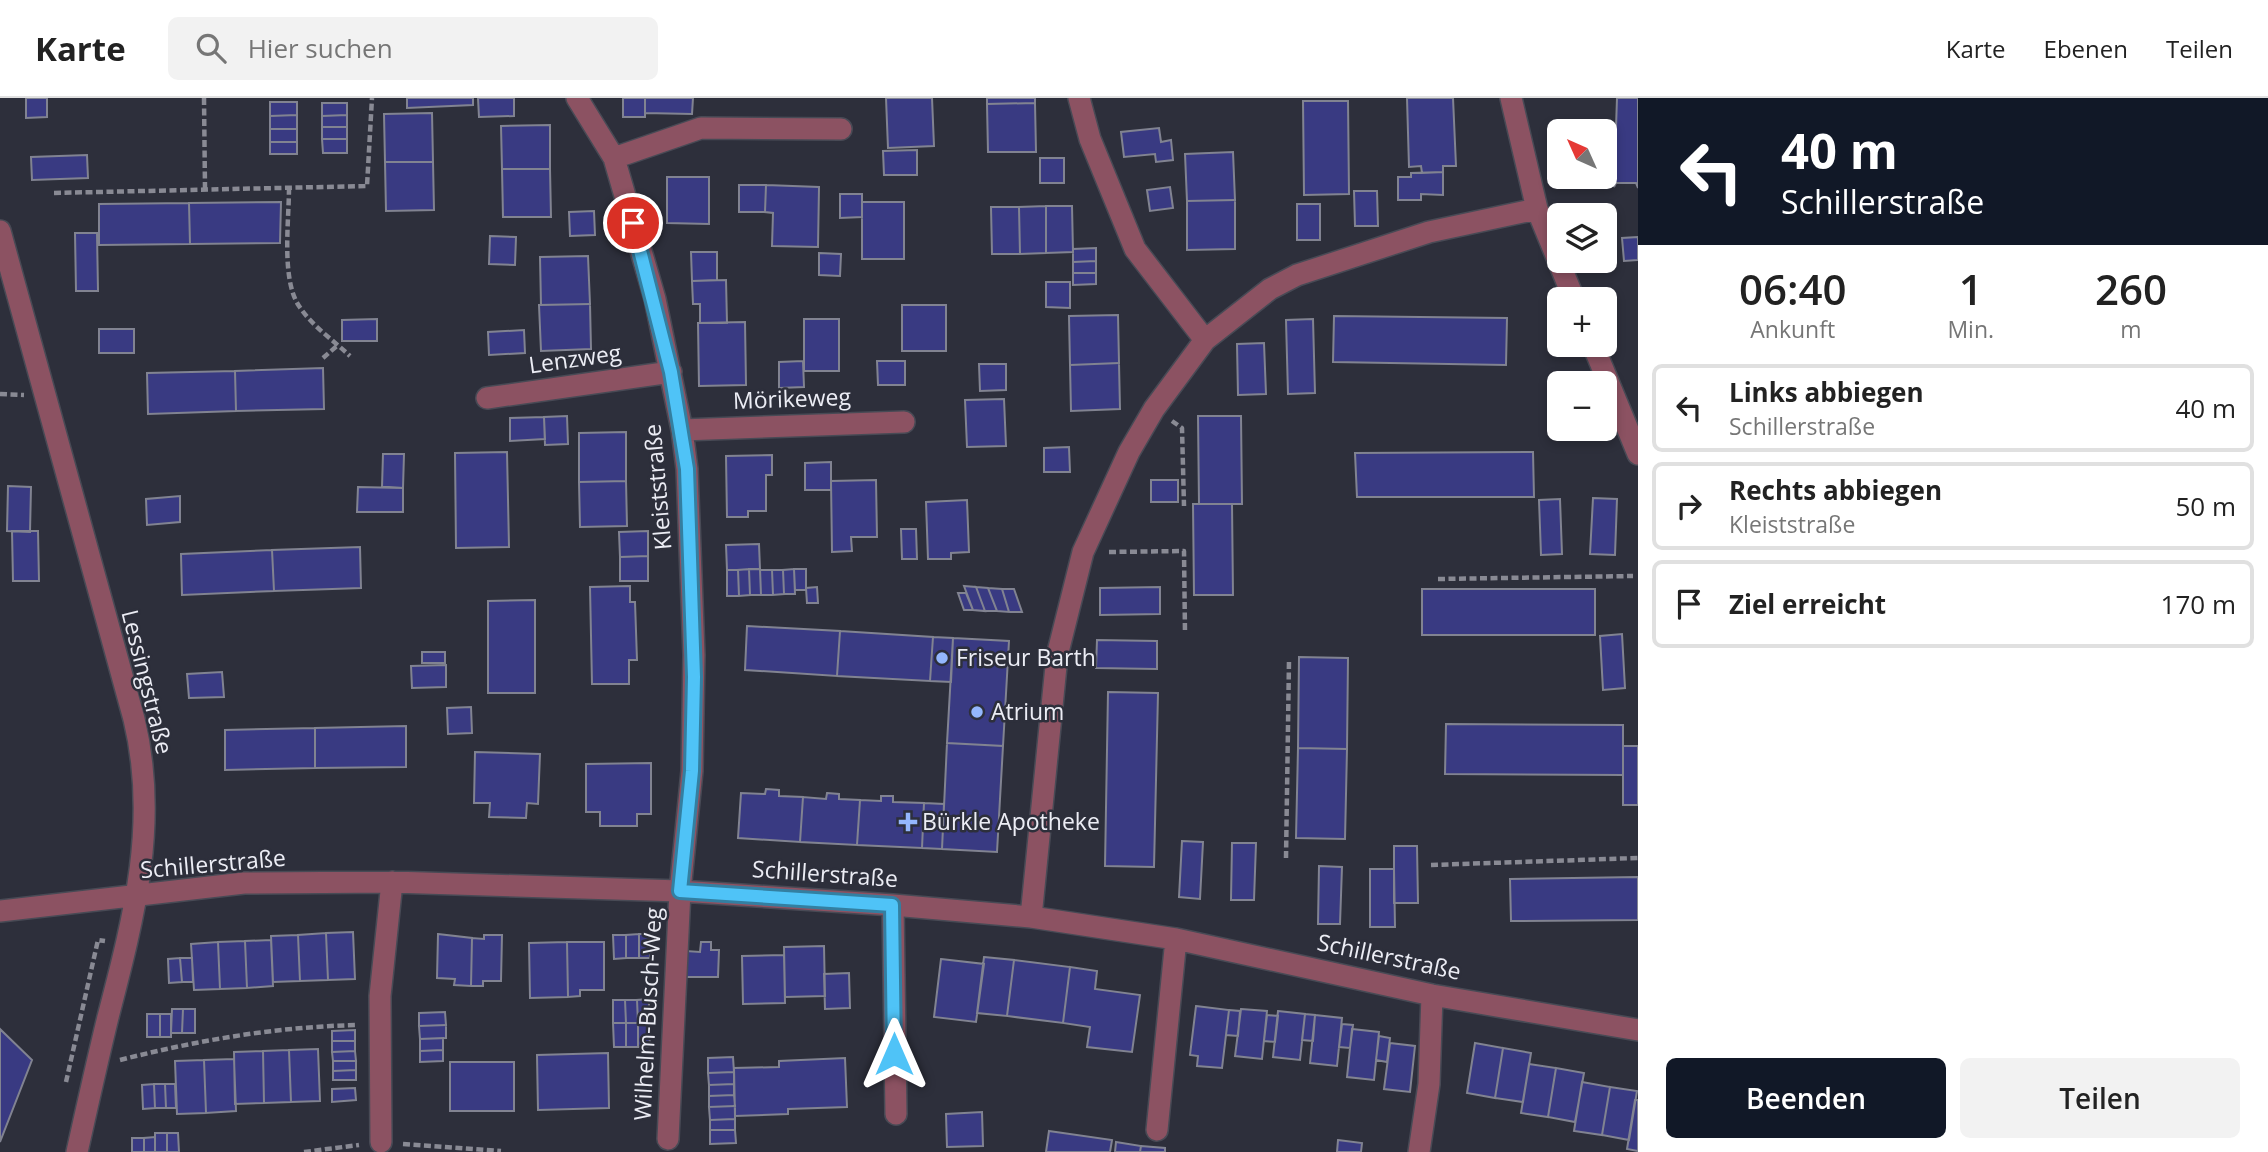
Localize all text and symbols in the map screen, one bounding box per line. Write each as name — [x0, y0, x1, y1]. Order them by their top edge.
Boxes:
search box — [168, 17, 658, 80]
text: Karte — [35, 26, 126, 71]
icon: search — [192, 29, 230, 67]
text: Hier suchen — [248, 30, 393, 66]
text: Karte — [1946, 32, 2006, 65]
text: Ebenen — [2044, 32, 2128, 65]
text: Teilen — [2166, 32, 2233, 65]
text: 40 m — [1781, 117, 1898, 183]
north arrow — [1547, 119, 1617, 189]
map controls — [1547, 119, 1617, 441]
icon: left — [1666, 126, 1757, 217]
text: Schillerstraße — [1781, 180, 1984, 223]
pin — [603, 193, 663, 253]
button: layers — [1547, 203, 1617, 273]
icon: arrive — [614, 204, 652, 242]
text: 06:40 — [1739, 260, 1847, 317]
text: 1 — [1959, 260, 1983, 317]
text: 260 — [2095, 260, 2167, 317]
button: + — [1547, 287, 1617, 357]
text: Ankunft — [1750, 313, 1835, 345]
text: Min. — [1947, 313, 1994, 345]
text: m — [2120, 313, 2142, 345]
street label: Lenzweg — [527, 336, 624, 380]
button: − — [1547, 371, 1617, 441]
text: Links abbiegen — [1729, 374, 1924, 410]
street label: Mörikeweg — [732, 380, 852, 416]
icon: left — [1670, 389, 1708, 427]
text: 40 m — [2175, 390, 2236, 426]
text: Schillerstraße — [1729, 410, 1875, 442]
street label: Kleiststraße — [636, 423, 678, 551]
text: Rechts abbiegen — [1729, 472, 1942, 508]
icon: right — [1670, 487, 1708, 525]
text: 50 m — [2175, 488, 2236, 524]
text: Kleiststraße — [1729, 508, 1855, 540]
icon: arrive — [1670, 585, 1708, 623]
text: Ziel erreicht — [1729, 586, 1886, 622]
text: 170 m — [2161, 586, 2236, 622]
street label: Lessingstraße — [115, 606, 181, 757]
place label: Friseur Barth — [956, 641, 1096, 673]
marker: Friseur Barth — [934, 650, 950, 666]
place label: Atrium — [991, 695, 1064, 727]
marker: Atrium — [969, 704, 985, 720]
place label: Bürkle Apotheke — [922, 805, 1100, 837]
marker: Bürkle Apotheke — [900, 814, 916, 830]
street label: Schillerstraße — [139, 841, 287, 885]
street label: Schillerstraße — [751, 852, 899, 894]
street label: Wilhelm-Busch-Weg — [625, 906, 669, 1121]
street label: Schillerstraße — [1314, 925, 1464, 987]
position arrow — [857, 1017, 931, 1091]
button: Beenden — [1666, 1058, 1946, 1138]
button: Teilen — [1960, 1058, 2240, 1138]

